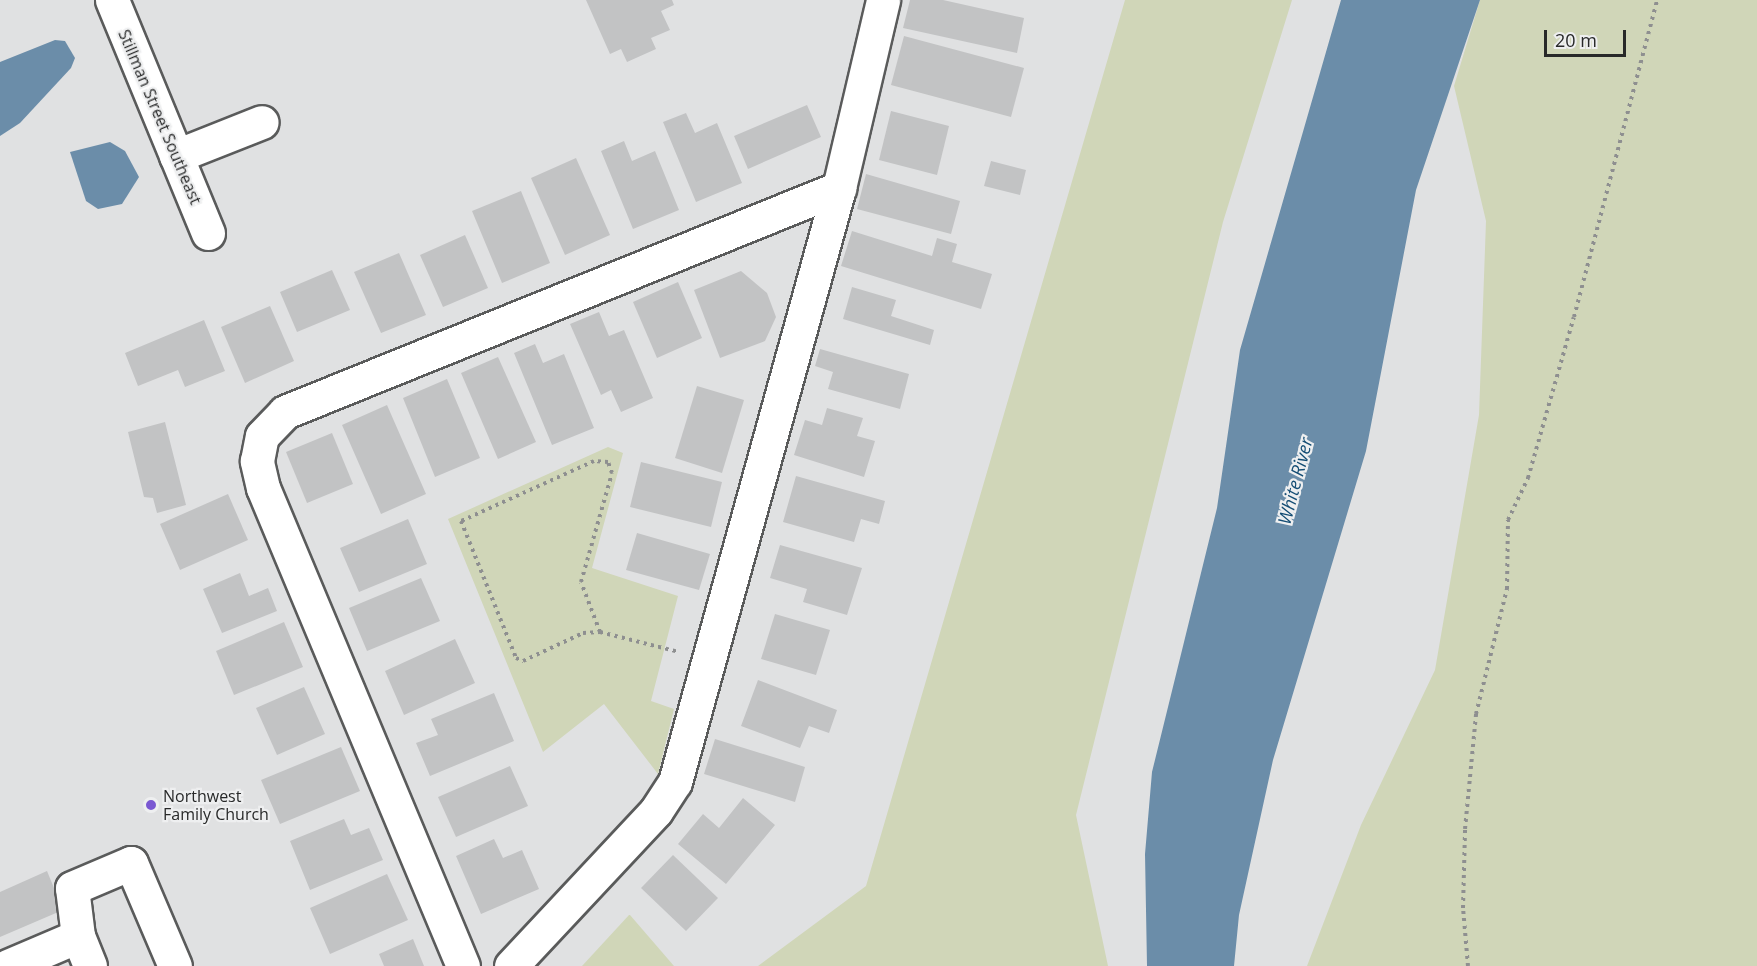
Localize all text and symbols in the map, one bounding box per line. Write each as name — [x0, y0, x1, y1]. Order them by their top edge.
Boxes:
scale bar — [1547, 18, 1630, 56]
street label: Stillman Street Southeast — [114, 27, 206, 207]
text: 20 m — [1555, 28, 1597, 52]
water label: White River — [1273, 435, 1317, 527]
place label: Northwest Family Church — [163, 786, 269, 824]
marker: Northwest Family Church — [144, 798, 158, 812]

